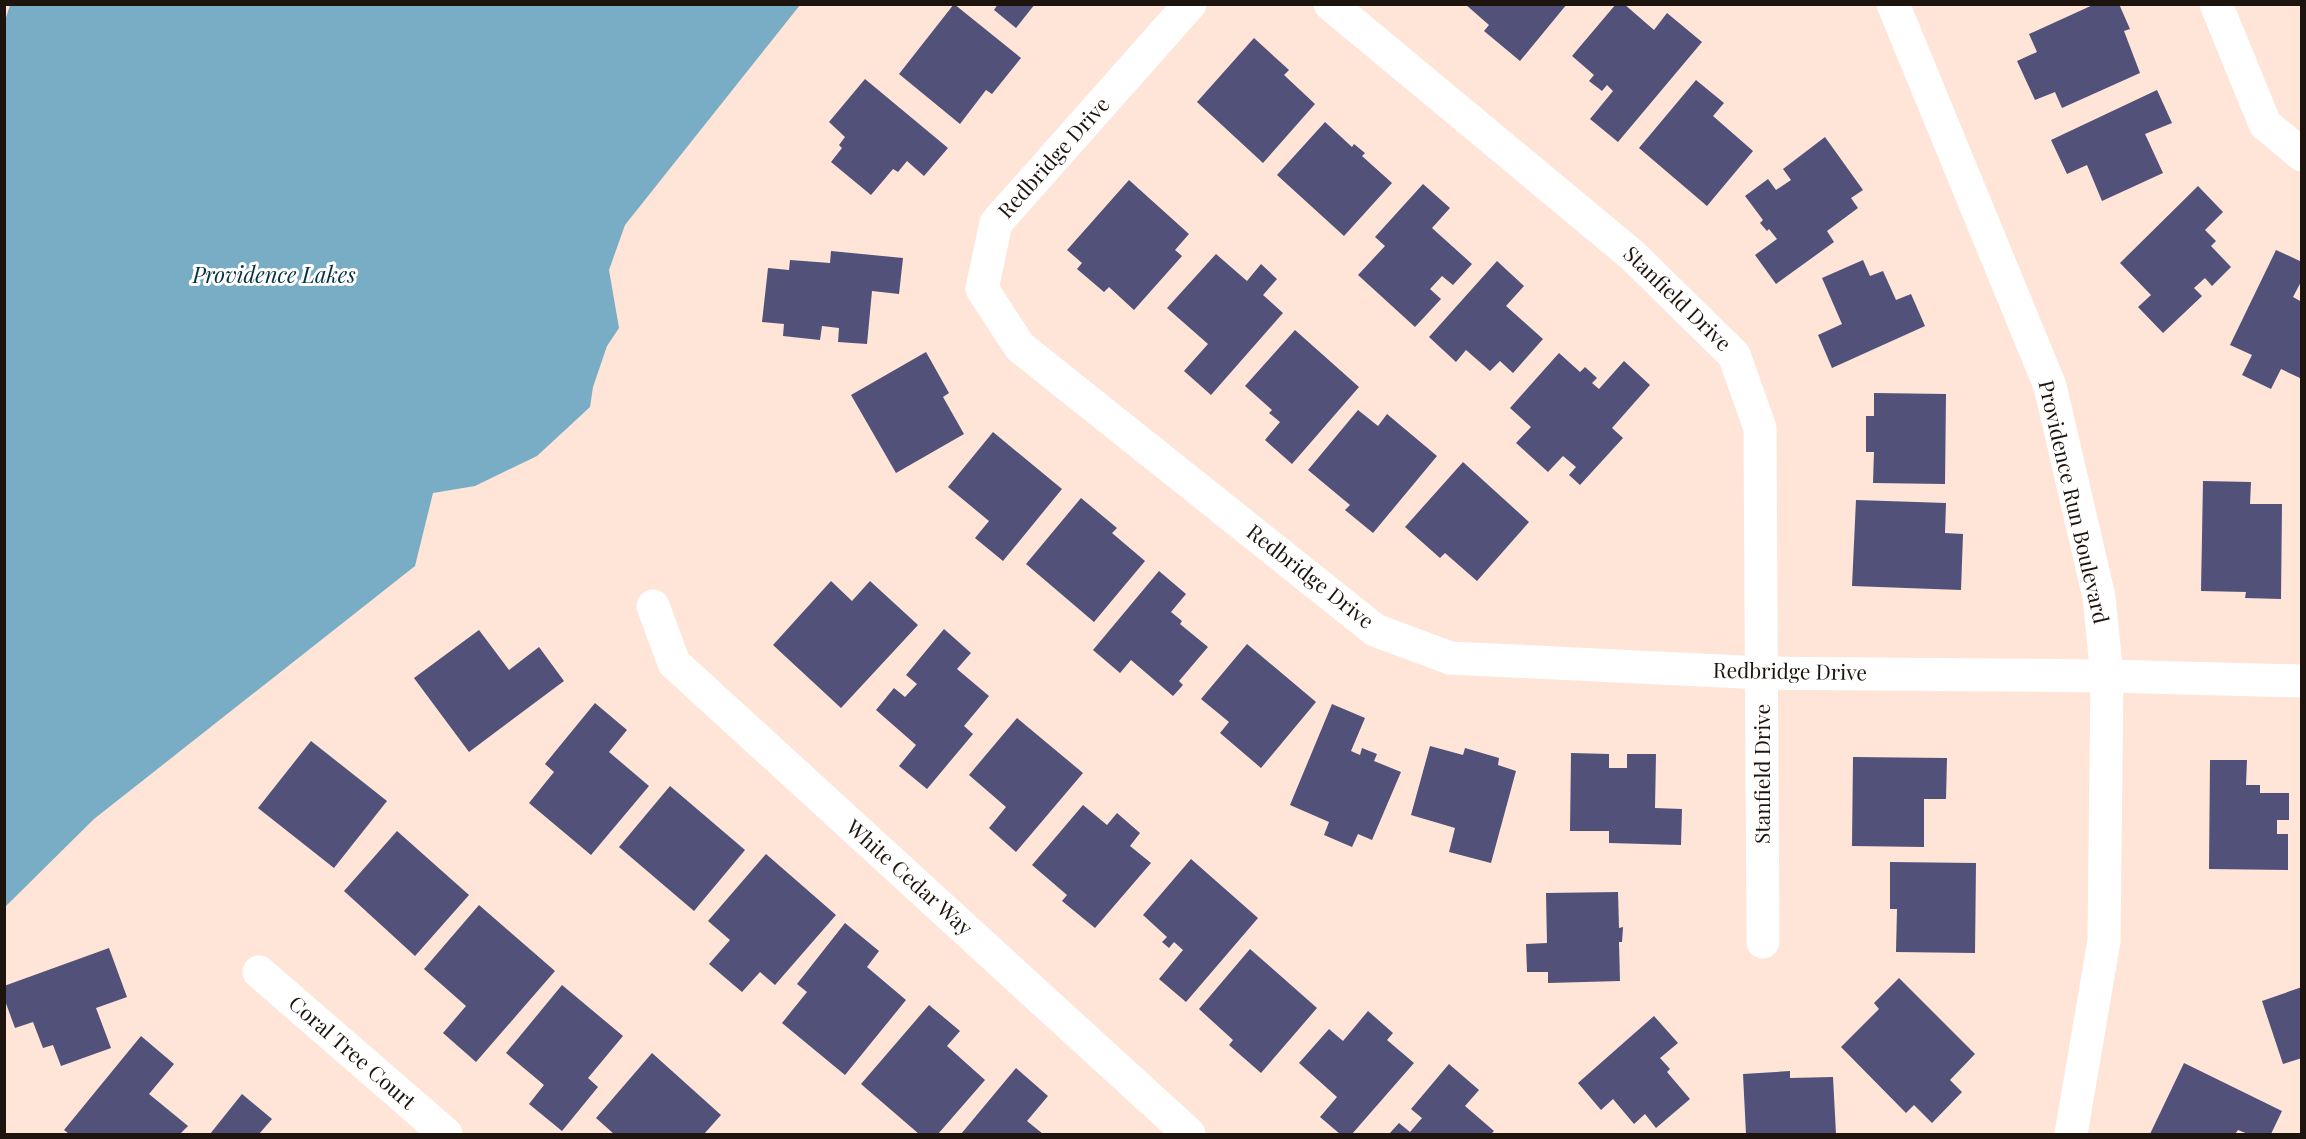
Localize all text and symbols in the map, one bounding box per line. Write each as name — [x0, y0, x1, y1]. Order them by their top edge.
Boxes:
street label: Redbridge Drive — [991, 90, 1114, 223]
street label: Stanfield Drive — [1618, 239, 1738, 356]
water label: Providence Lakes — [191, 259, 356, 289]
street label: Providence Run Boulevard — [2033, 377, 2117, 626]
street label: Redbridge Drive — [1242, 517, 1381, 634]
street label: Redbridge Drive — [1713, 655, 1867, 685]
street label: Stanfield Drive — [1747, 704, 1775, 844]
street label: White Cedar Way — [841, 812, 980, 941]
street label: Coral Tree Court — [284, 988, 423, 1115]

